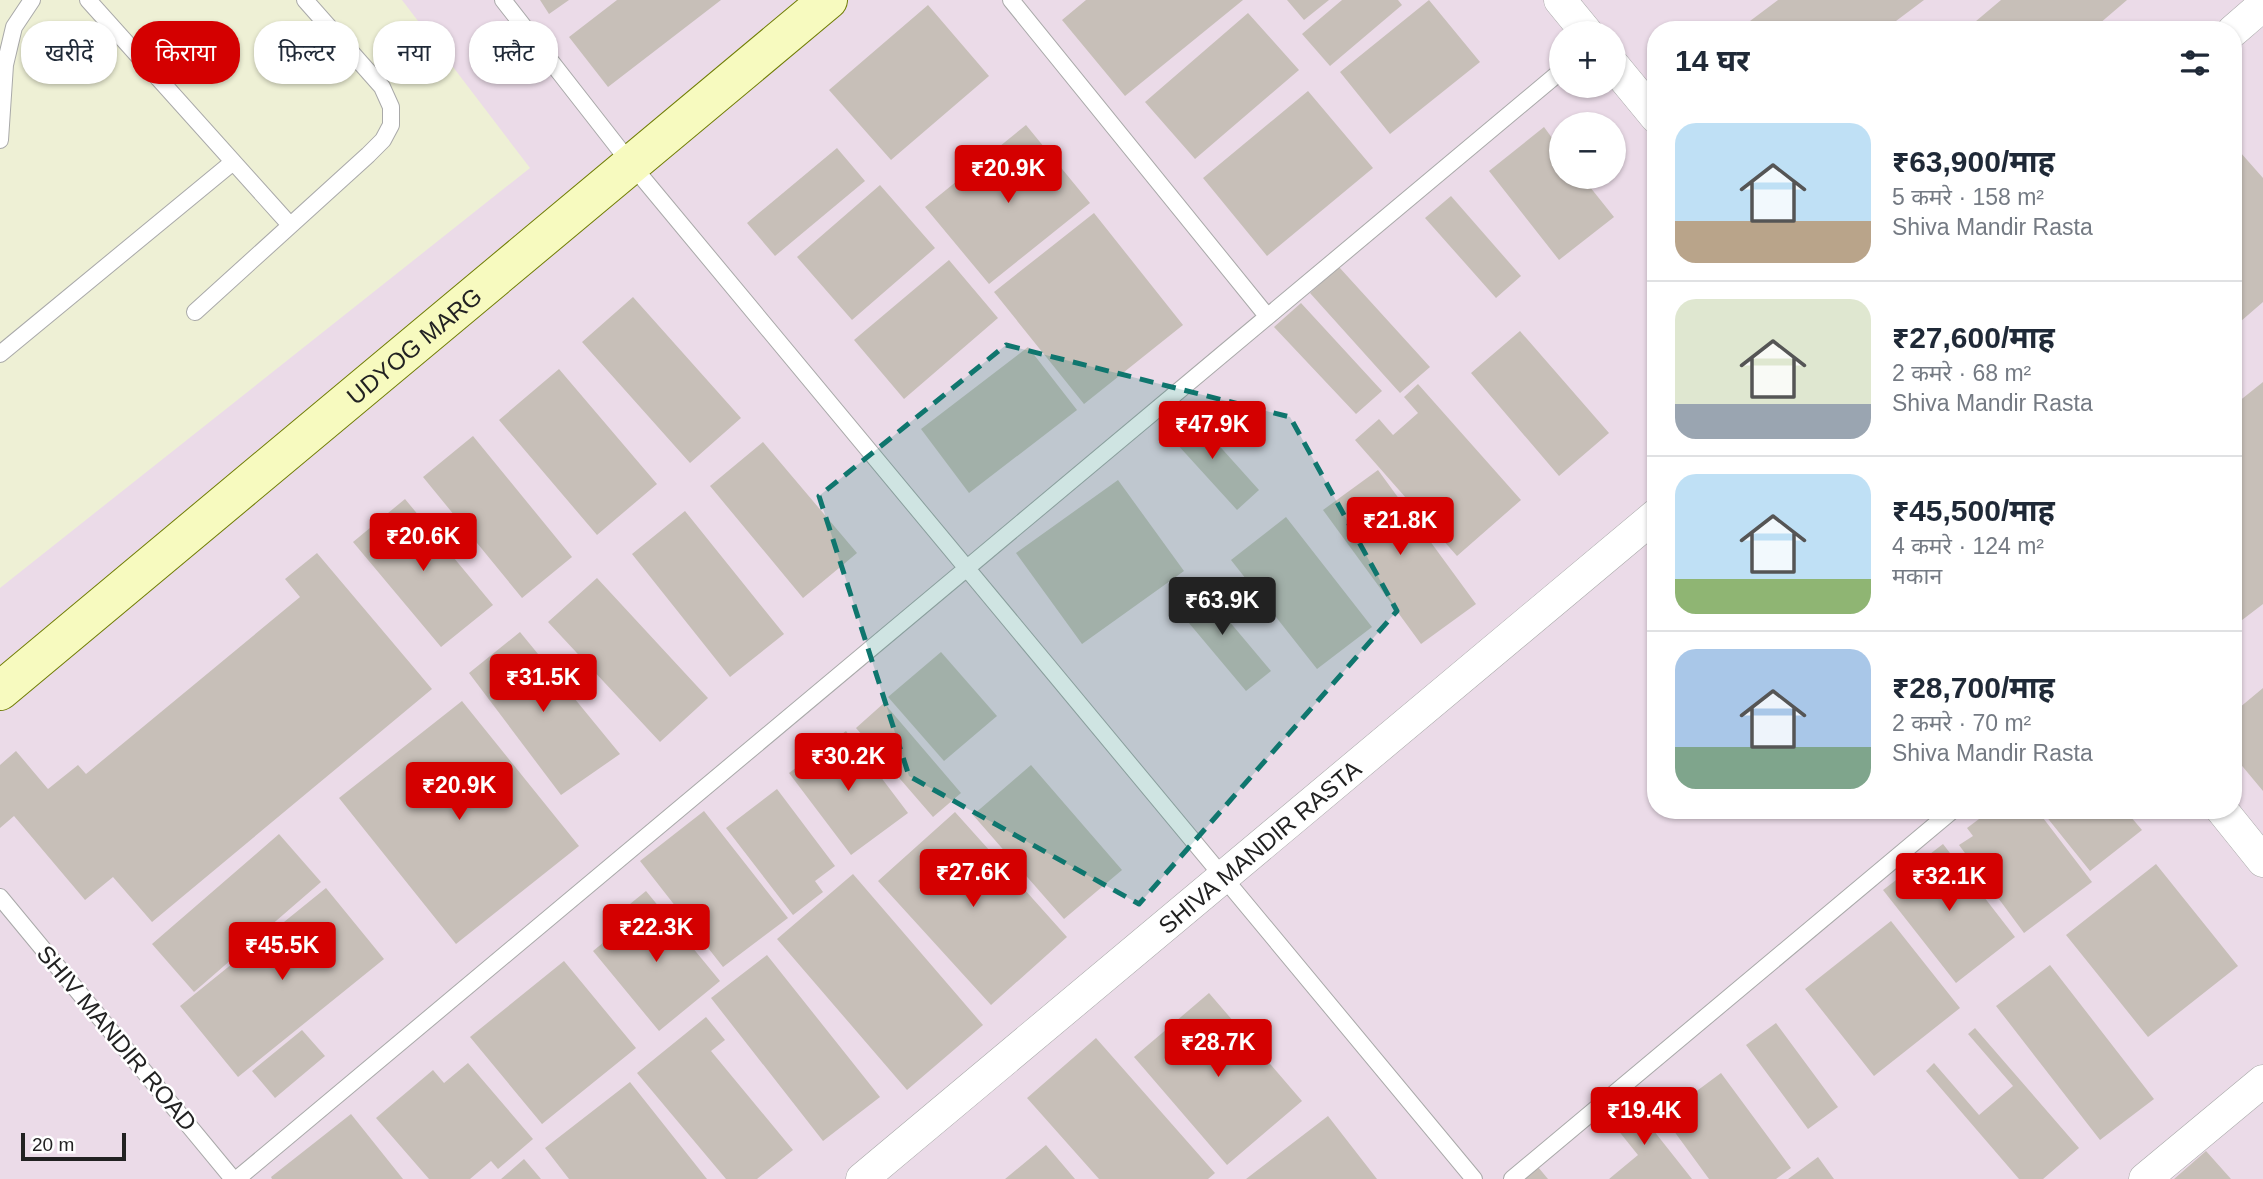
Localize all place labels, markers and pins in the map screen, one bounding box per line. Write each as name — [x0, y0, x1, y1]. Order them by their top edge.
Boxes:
pin: ₹20.9K — [951, 146, 1065, 205]
pin: ₹47.9K — [1155, 402, 1269, 461]
pin: ₹21.8K — [1343, 498, 1457, 557]
pin: ₹20.6K — [366, 514, 480, 573]
pin: ₹63.9K — [1165, 578, 1279, 637]
pin: ₹31.5K — [486, 654, 600, 714]
pin: ₹30.2K — [791, 734, 905, 793]
pin: ₹20.9K — [402, 762, 516, 822]
pin: ₹27.6K — [916, 850, 1030, 909]
pin: ₹32.1K — [1892, 853, 2006, 913]
pin: ₹22.3K — [599, 904, 713, 964]
pin: ₹45.5K — [225, 922, 339, 982]
pin: ₹28.7K — [1161, 1020, 1275, 1079]
pin: ₹19.4K — [1587, 1088, 1701, 1147]

